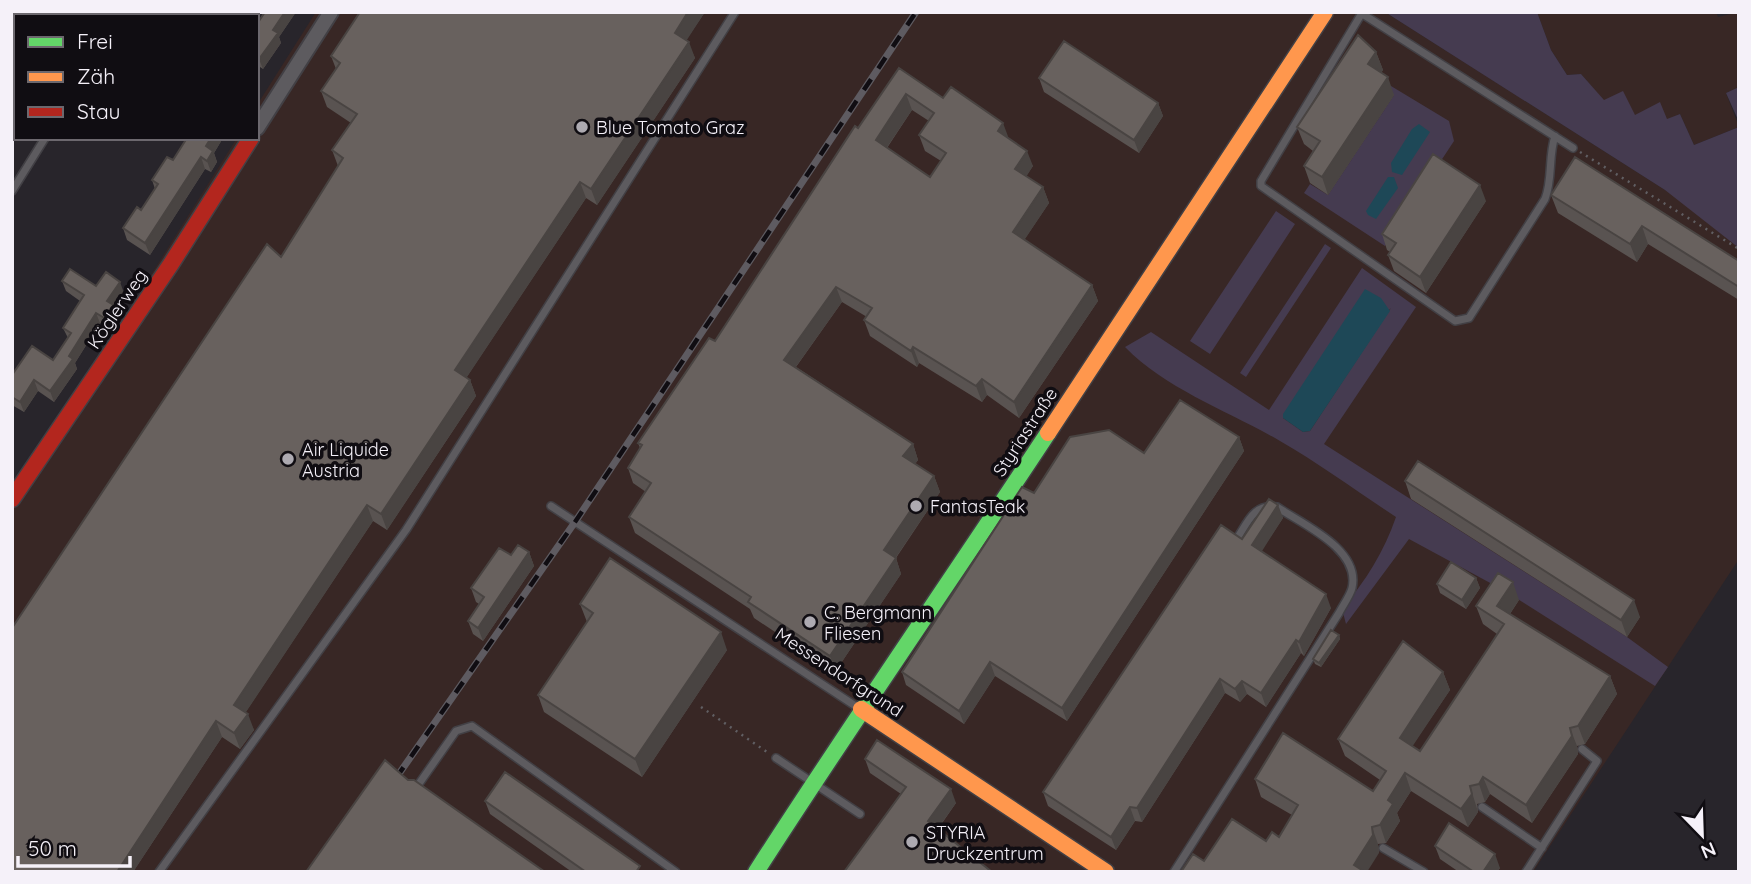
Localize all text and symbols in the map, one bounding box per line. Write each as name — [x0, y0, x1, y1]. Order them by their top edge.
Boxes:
legend — [14, 14, 259, 140]
text: Frei — [77, 28, 113, 54]
text: Zäh — [77, 63, 115, 89]
text: Stau — [77, 98, 120, 124]
place label: Blue Tomato Graz — [596, 116, 745, 139]
marker: Blue Tomato Graz — [574, 119, 590, 135]
street label: Köglerweg — [82, 265, 152, 353]
street label: Styriastraße — [988, 383, 1062, 481]
place label: Air Liquide Austria — [302, 438, 389, 482]
marker: Air Liquide Austria — [280, 451, 296, 467]
place label: FantasTeak — [930, 495, 1025, 518]
marker: FantasTeak — [908, 498, 924, 514]
place label: C. Bergmann Fliesen — [824, 601, 932, 645]
marker: C. Bergmann Fliesen — [802, 614, 818, 630]
street label: Messendorfgrund — [771, 622, 907, 722]
north arrow — [1667, 800, 1737, 870]
place label: STYRIA Druckzentrum — [926, 821, 1044, 865]
scale bar — [18, 824, 130, 868]
marker: STYRIA Druckzentrum — [904, 834, 920, 850]
text: 50 m — [28, 835, 77, 861]
text: N — [1698, 837, 1720, 864]

